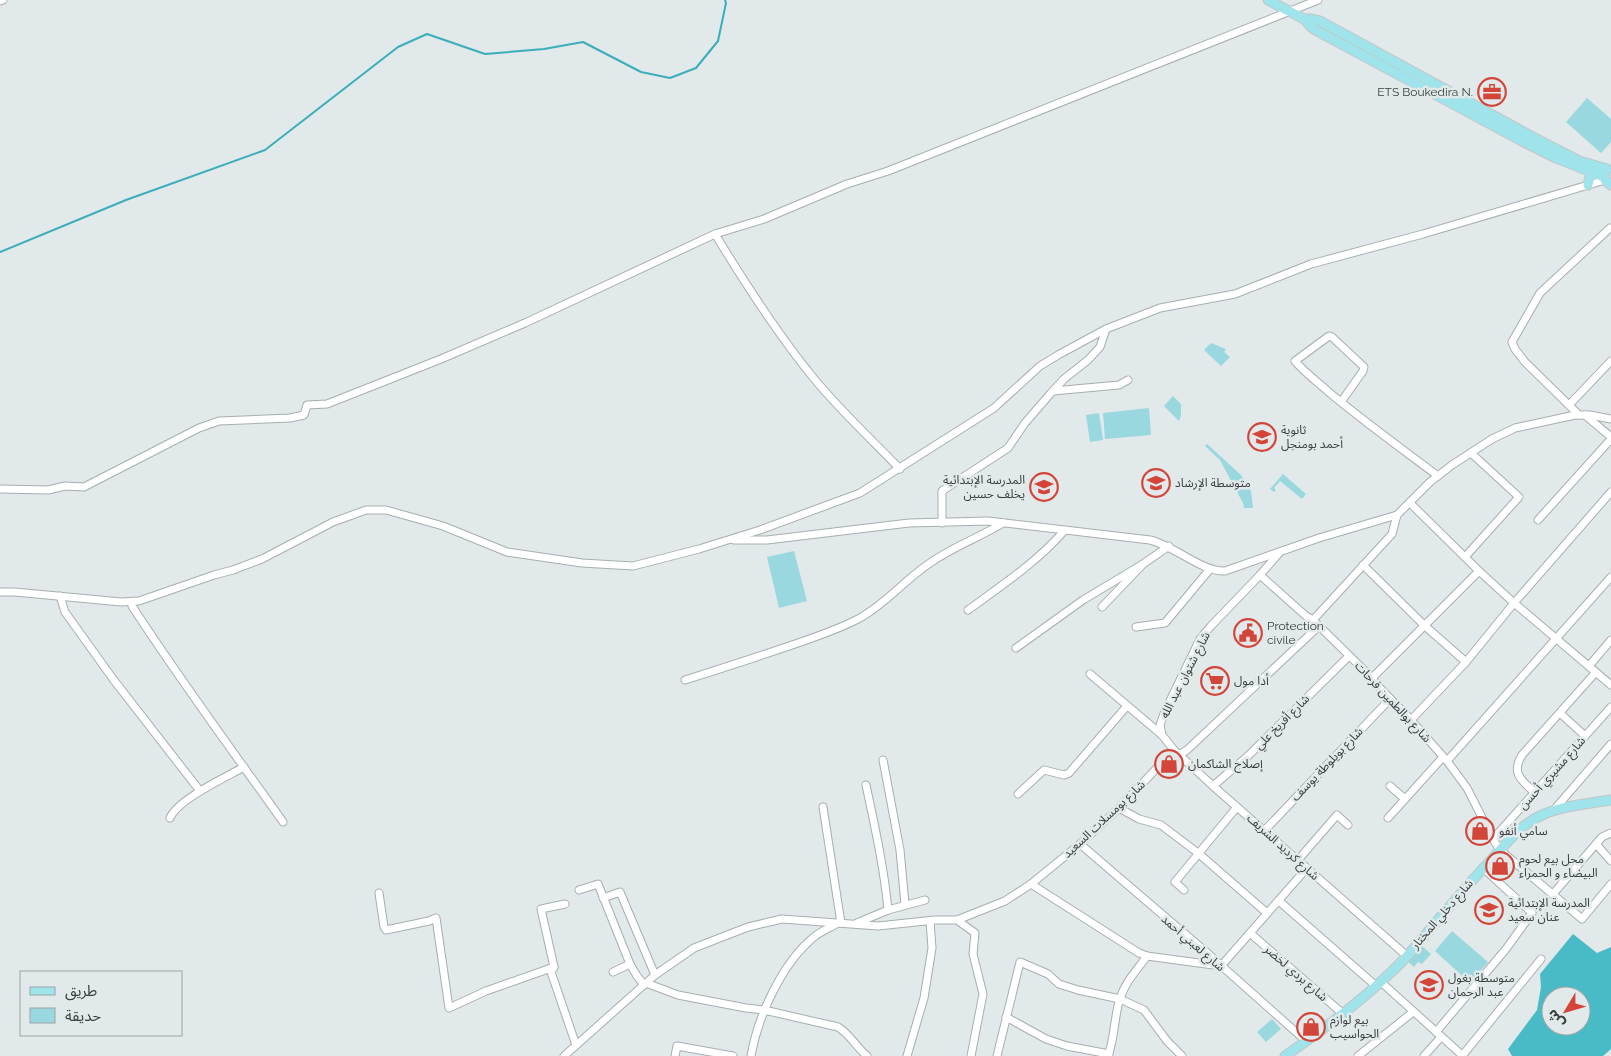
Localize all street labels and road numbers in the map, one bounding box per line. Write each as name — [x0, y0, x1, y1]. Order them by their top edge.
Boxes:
street label: شارع شتوان عبد الله — [1157, 629, 1215, 721]
street label: شارع بوالطمين فرحات — [1351, 659, 1434, 747]
street label: شارع أفريخ علي — [1251, 691, 1314, 754]
street label: شارع بويلوطة يوسف — [1288, 724, 1367, 805]
street label: شارع مشيري أحسن — [1515, 733, 1590, 814]
street label: شارع بومسلات السعيد — [1060, 777, 1149, 862]
street label: شارع كرديد الشريف — [1243, 811, 1322, 884]
street label: شارع دخلي المختار — [1407, 876, 1478, 954]
street label: شارع لعبني أحمد — [1157, 911, 1228, 976]
street label: شارع بردي لخضر — [1259, 941, 1330, 1006]

